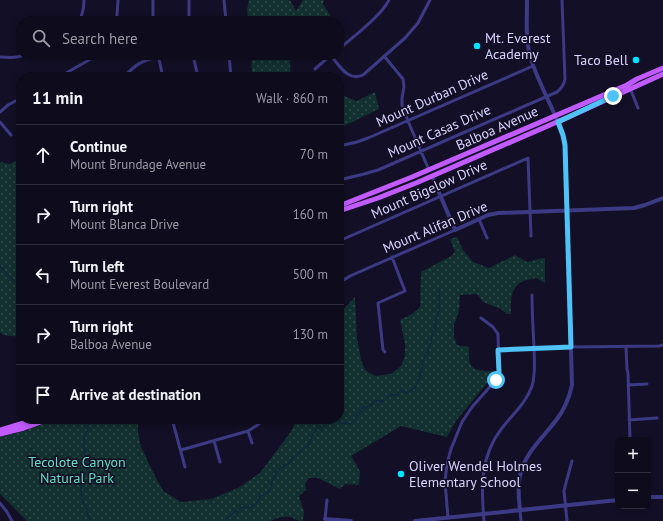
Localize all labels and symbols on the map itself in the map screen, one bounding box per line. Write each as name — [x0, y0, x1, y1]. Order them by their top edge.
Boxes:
place label: Mt. Everest Academy — [485, 29, 551, 63]
marker: Mt. Everest Academy — [472, 41, 482, 51]
place label: Taco Bell — [574, 51, 628, 69]
marker: Taco Bell — [631, 55, 641, 65]
street label: Mount Durban Drive — [373, 65, 491, 131]
route end — [604, 87, 622, 105]
street label: Mount Casas Drive — [385, 100, 493, 162]
street label: Balboa Avenue — [453, 102, 541, 154]
street label: Mount Bigelow Drive — [368, 155, 490, 223]
street label: Mount Alifan Drive — [380, 197, 490, 257]
route start — [487, 371, 505, 389]
park label: Tecolote Canyon Natural Park — [28, 453, 126, 487]
place label: Oliver Wendel Holmes Elementary School — [409, 457, 542, 491]
marker: Oliver Wendel Holmes Elementary School — [396, 469, 406, 479]

